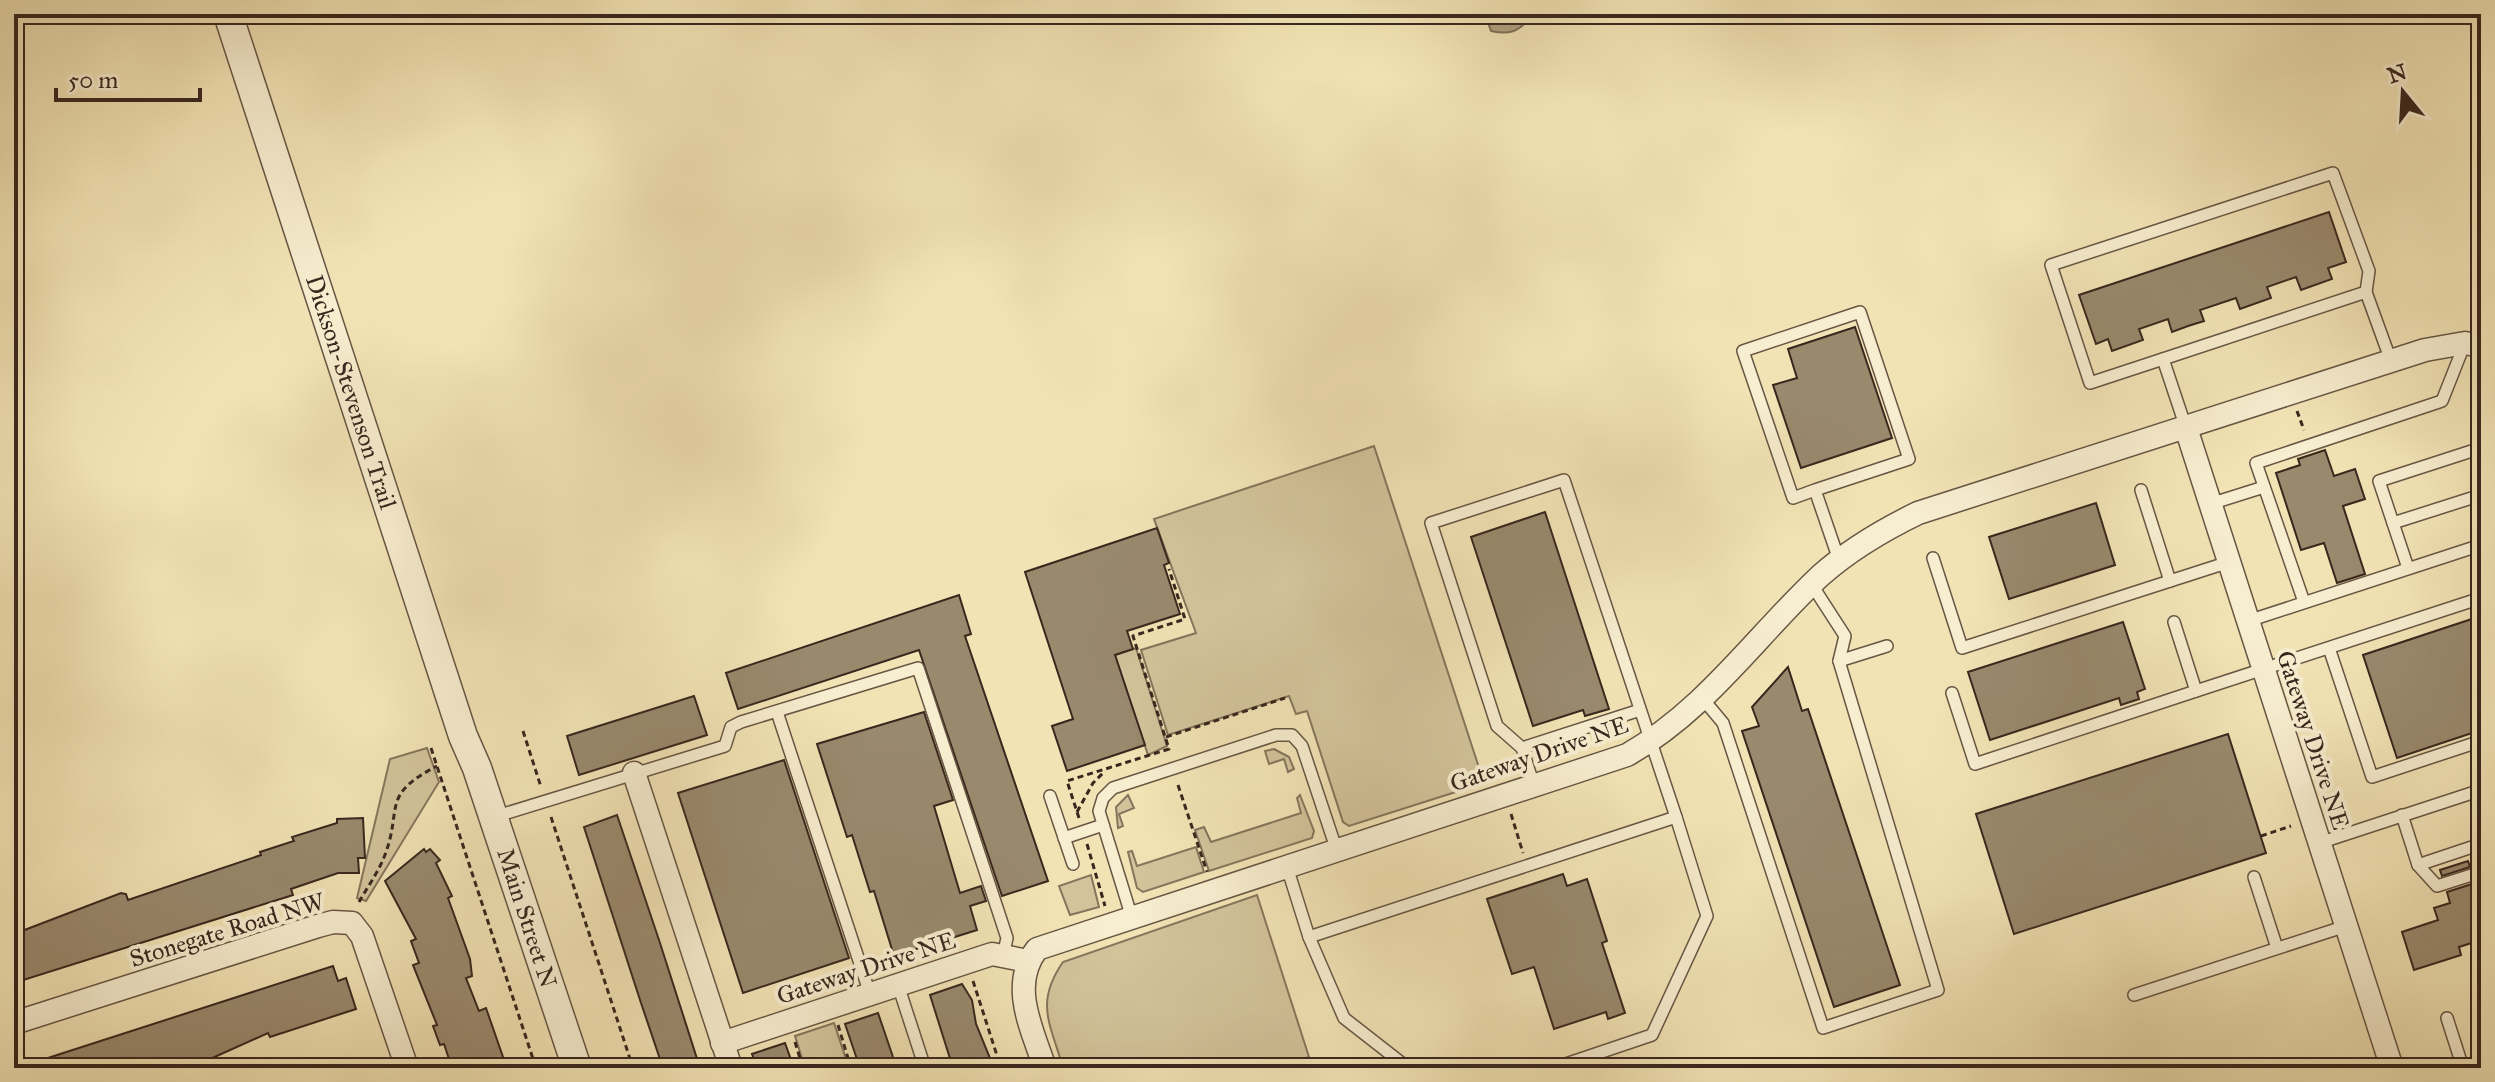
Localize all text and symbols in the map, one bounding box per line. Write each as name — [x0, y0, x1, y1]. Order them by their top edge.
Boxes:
scale bar — [56, 52, 200, 102]
north arrow — [2363, 52, 2443, 132]
text: N — [2384, 58, 2410, 89]
text: 50 m — [68, 65, 118, 95]
street label: Dickson-Stevenson Trail — [299, 271, 403, 513]
street label: Gateway Drive NE — [2270, 647, 2356, 833]
street label: Gateway Drive NE — [1446, 709, 1632, 799]
street label: Main Street N — [490, 845, 564, 991]
street label: Stonegate Road NW — [126, 886, 329, 974]
street label: Gateway Drive NE — [773, 925, 959, 1011]

